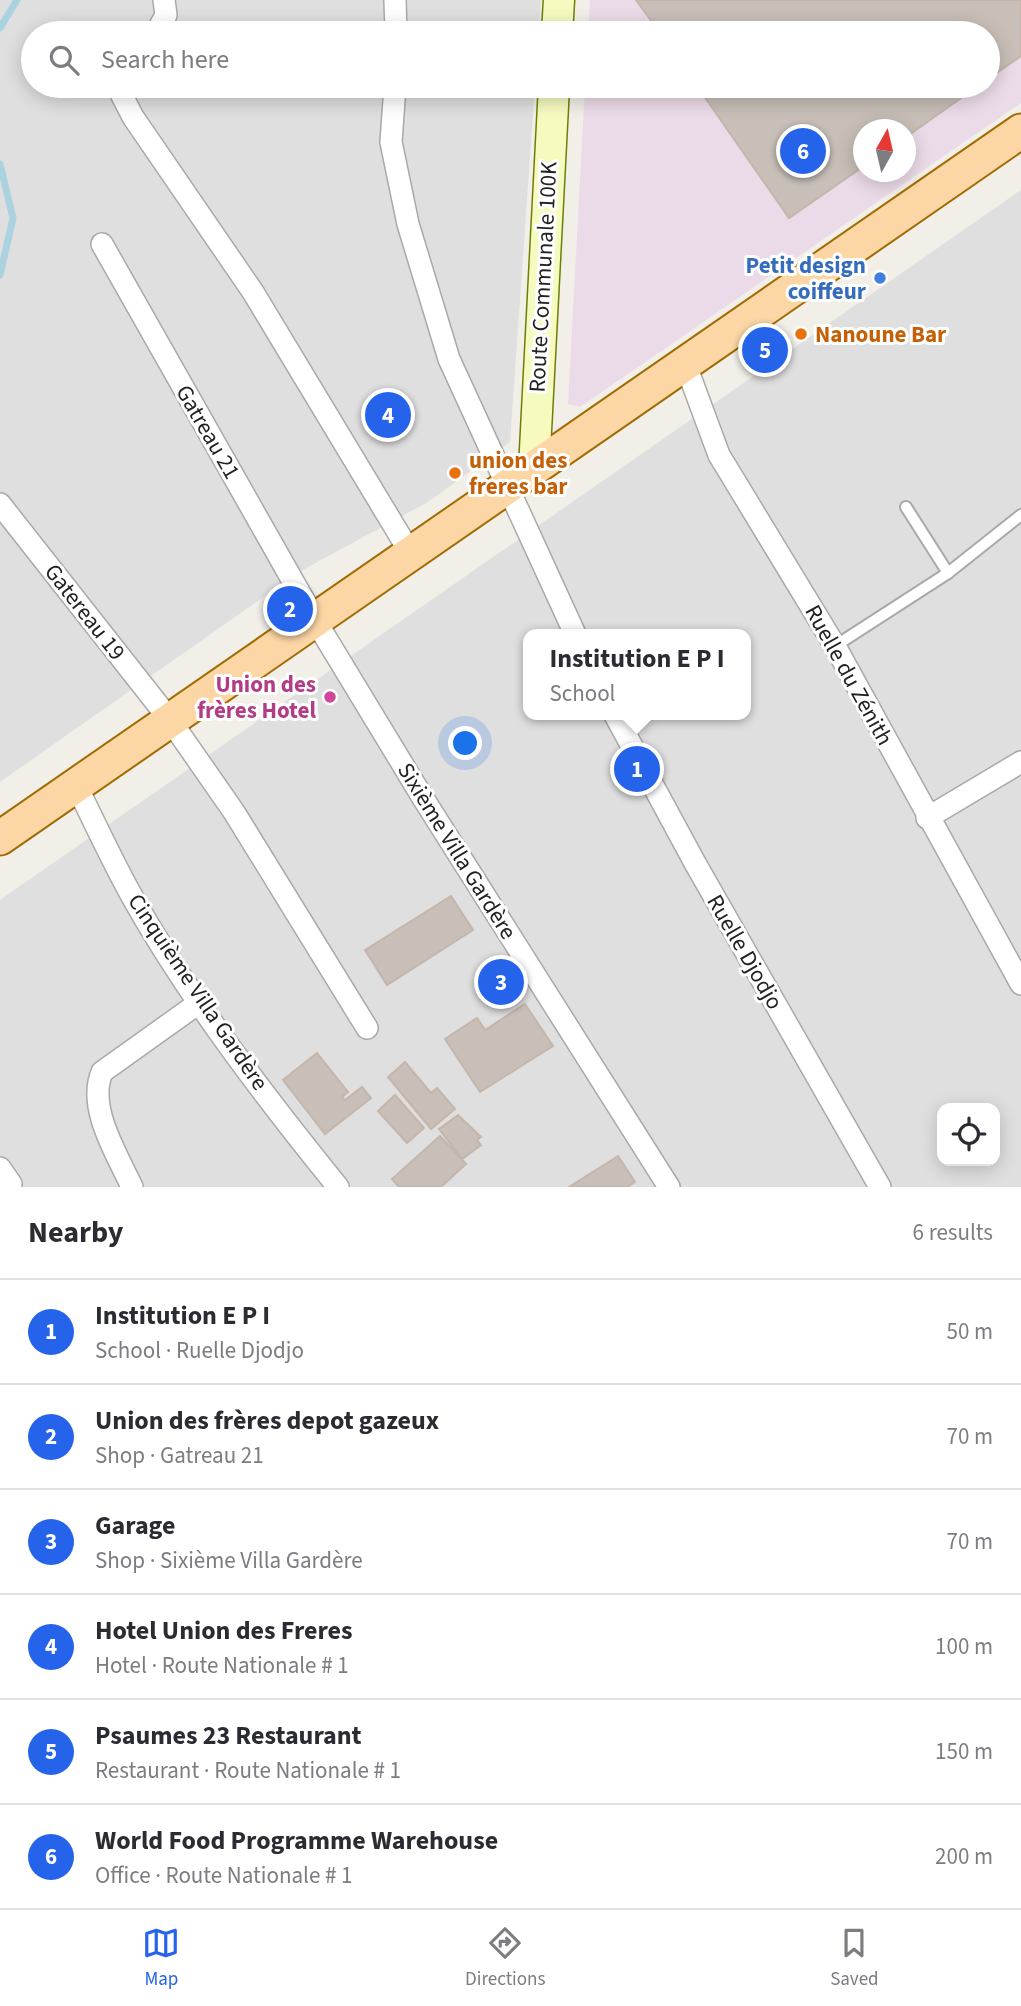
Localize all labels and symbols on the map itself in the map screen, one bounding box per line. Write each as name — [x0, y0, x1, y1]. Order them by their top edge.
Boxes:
north arrow — [853, 119, 916, 182]
pin: 6 — [780, 125, 826, 177]
street label: Route Communale 100K — [520, 160, 566, 393]
place label: Petit design coiffeur — [745, 249, 867, 308]
marker: Petit design coiffeur — [872, 270, 888, 286]
place label: Nanoune Bar — [815, 318, 947, 351]
pin: 5 — [742, 324, 788, 376]
marker: Nanoune Bar — [793, 326, 809, 342]
street label: Gatreau 21 — [168, 379, 248, 485]
pin: 4 — [365, 389, 411, 441]
place label: union des freres bar — [469, 444, 568, 503]
marker: union des freres bar — [447, 465, 463, 481]
street label: Gatereau 19 — [37, 557, 133, 667]
pin: 2 — [267, 583, 313, 635]
street label: Ruelle du Zénith — [797, 599, 901, 751]
place label: Union des frères Hotel — [197, 668, 316, 727]
marker: Union des frères Hotel — [322, 689, 338, 705]
your location — [448, 726, 482, 760]
pin: 1 — [614, 743, 660, 795]
street label: Sixième Villa Gardère — [389, 756, 525, 946]
street label: Cinquième Villa Gardère — [120, 887, 276, 1097]
street label: Ruelle Djodjo — [699, 888, 791, 1016]
pin: 3 — [478, 956, 524, 1008]

